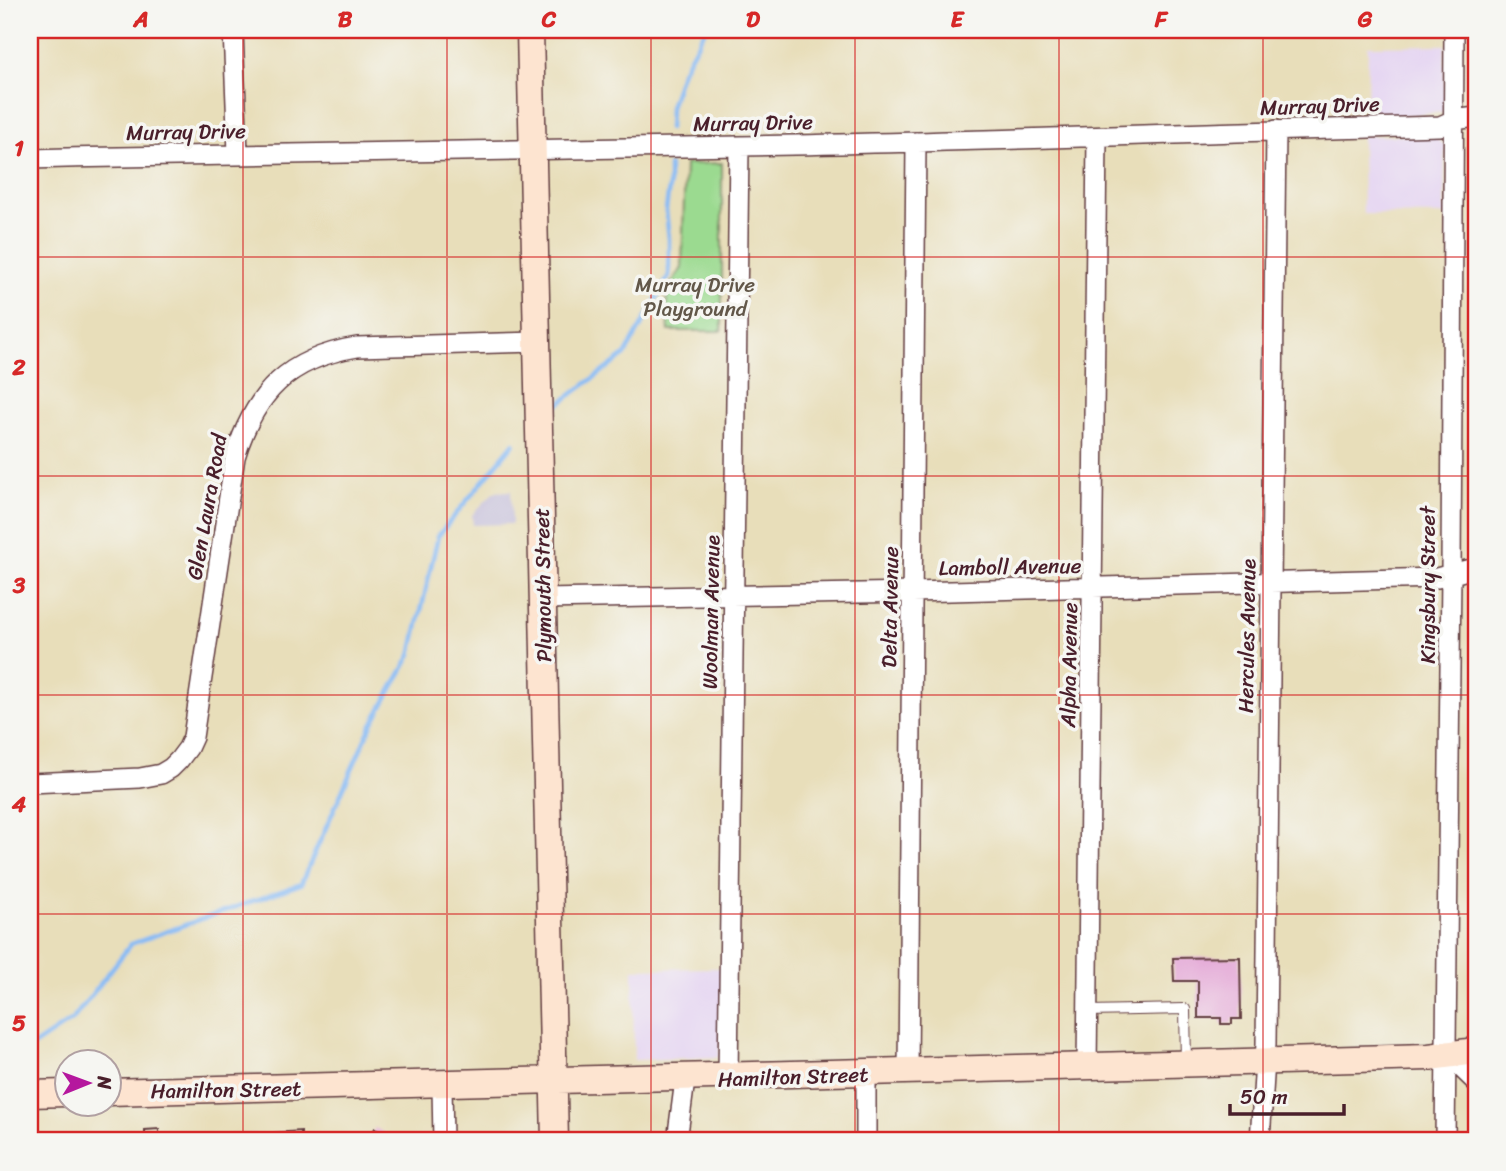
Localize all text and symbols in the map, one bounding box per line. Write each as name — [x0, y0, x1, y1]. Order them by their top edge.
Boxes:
text: A — [132, 0, 149, 40]
text: B — [338, 0, 353, 40]
text: C — [541, 0, 557, 40]
text: D — [746, 0, 761, 40]
text: E — [951, 0, 966, 40]
text: F — [1154, 0, 1169, 40]
text: G — [1357, 0, 1373, 40]
street label: Murray Drive — [1259, 85, 1381, 127]
street label: Murray Drive — [693, 103, 813, 143]
street label: Murray Drive — [126, 112, 246, 152]
text: 1 — [14, 128, 24, 169]
park label: Murray Drive Playground — [635, 266, 755, 328]
text: 2 — [11, 347, 26, 388]
street label: Glen Laura Road — [175, 429, 239, 583]
street label: Kingsbury Street — [1409, 505, 1447, 664]
street label: Plymouth Street — [523, 508, 563, 662]
street label: Woolman Avenue — [691, 535, 731, 689]
street label: Delta Avenue — [870, 546, 910, 668]
street label: Lamboll Avenue — [938, 547, 1082, 587]
street label: Hercules Avenue — [1227, 559, 1267, 713]
text: 3 — [12, 565, 26, 606]
street label: Alpha Avenue — [1049, 602, 1089, 729]
text: 4 — [11, 784, 27, 825]
text: 5 — [12, 1003, 26, 1044]
north arrow — [52, 1048, 122, 1118]
street label: Hamilton Street — [717, 1055, 869, 1099]
street label: Hamilton Street — [150, 1070, 302, 1110]
scale bar — [1230, 1073, 1343, 1117]
text: N — [88, 1075, 121, 1090]
text: 50 m — [1240, 1078, 1288, 1116]

